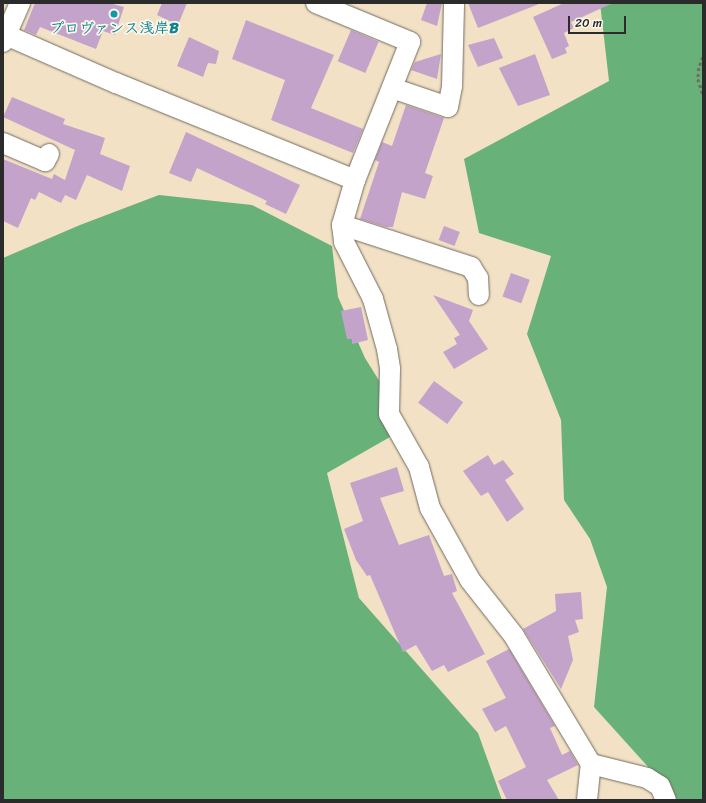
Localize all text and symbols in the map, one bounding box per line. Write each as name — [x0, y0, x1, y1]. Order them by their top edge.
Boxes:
scale bar — [570, 8, 628, 34]
marker: プロヴァンス浅岸B — [109, 9, 119, 19]
text: 20 m — [575, 12, 602, 34]
place label: プロヴァンス浅岸B — [49, 20, 179, 38]

